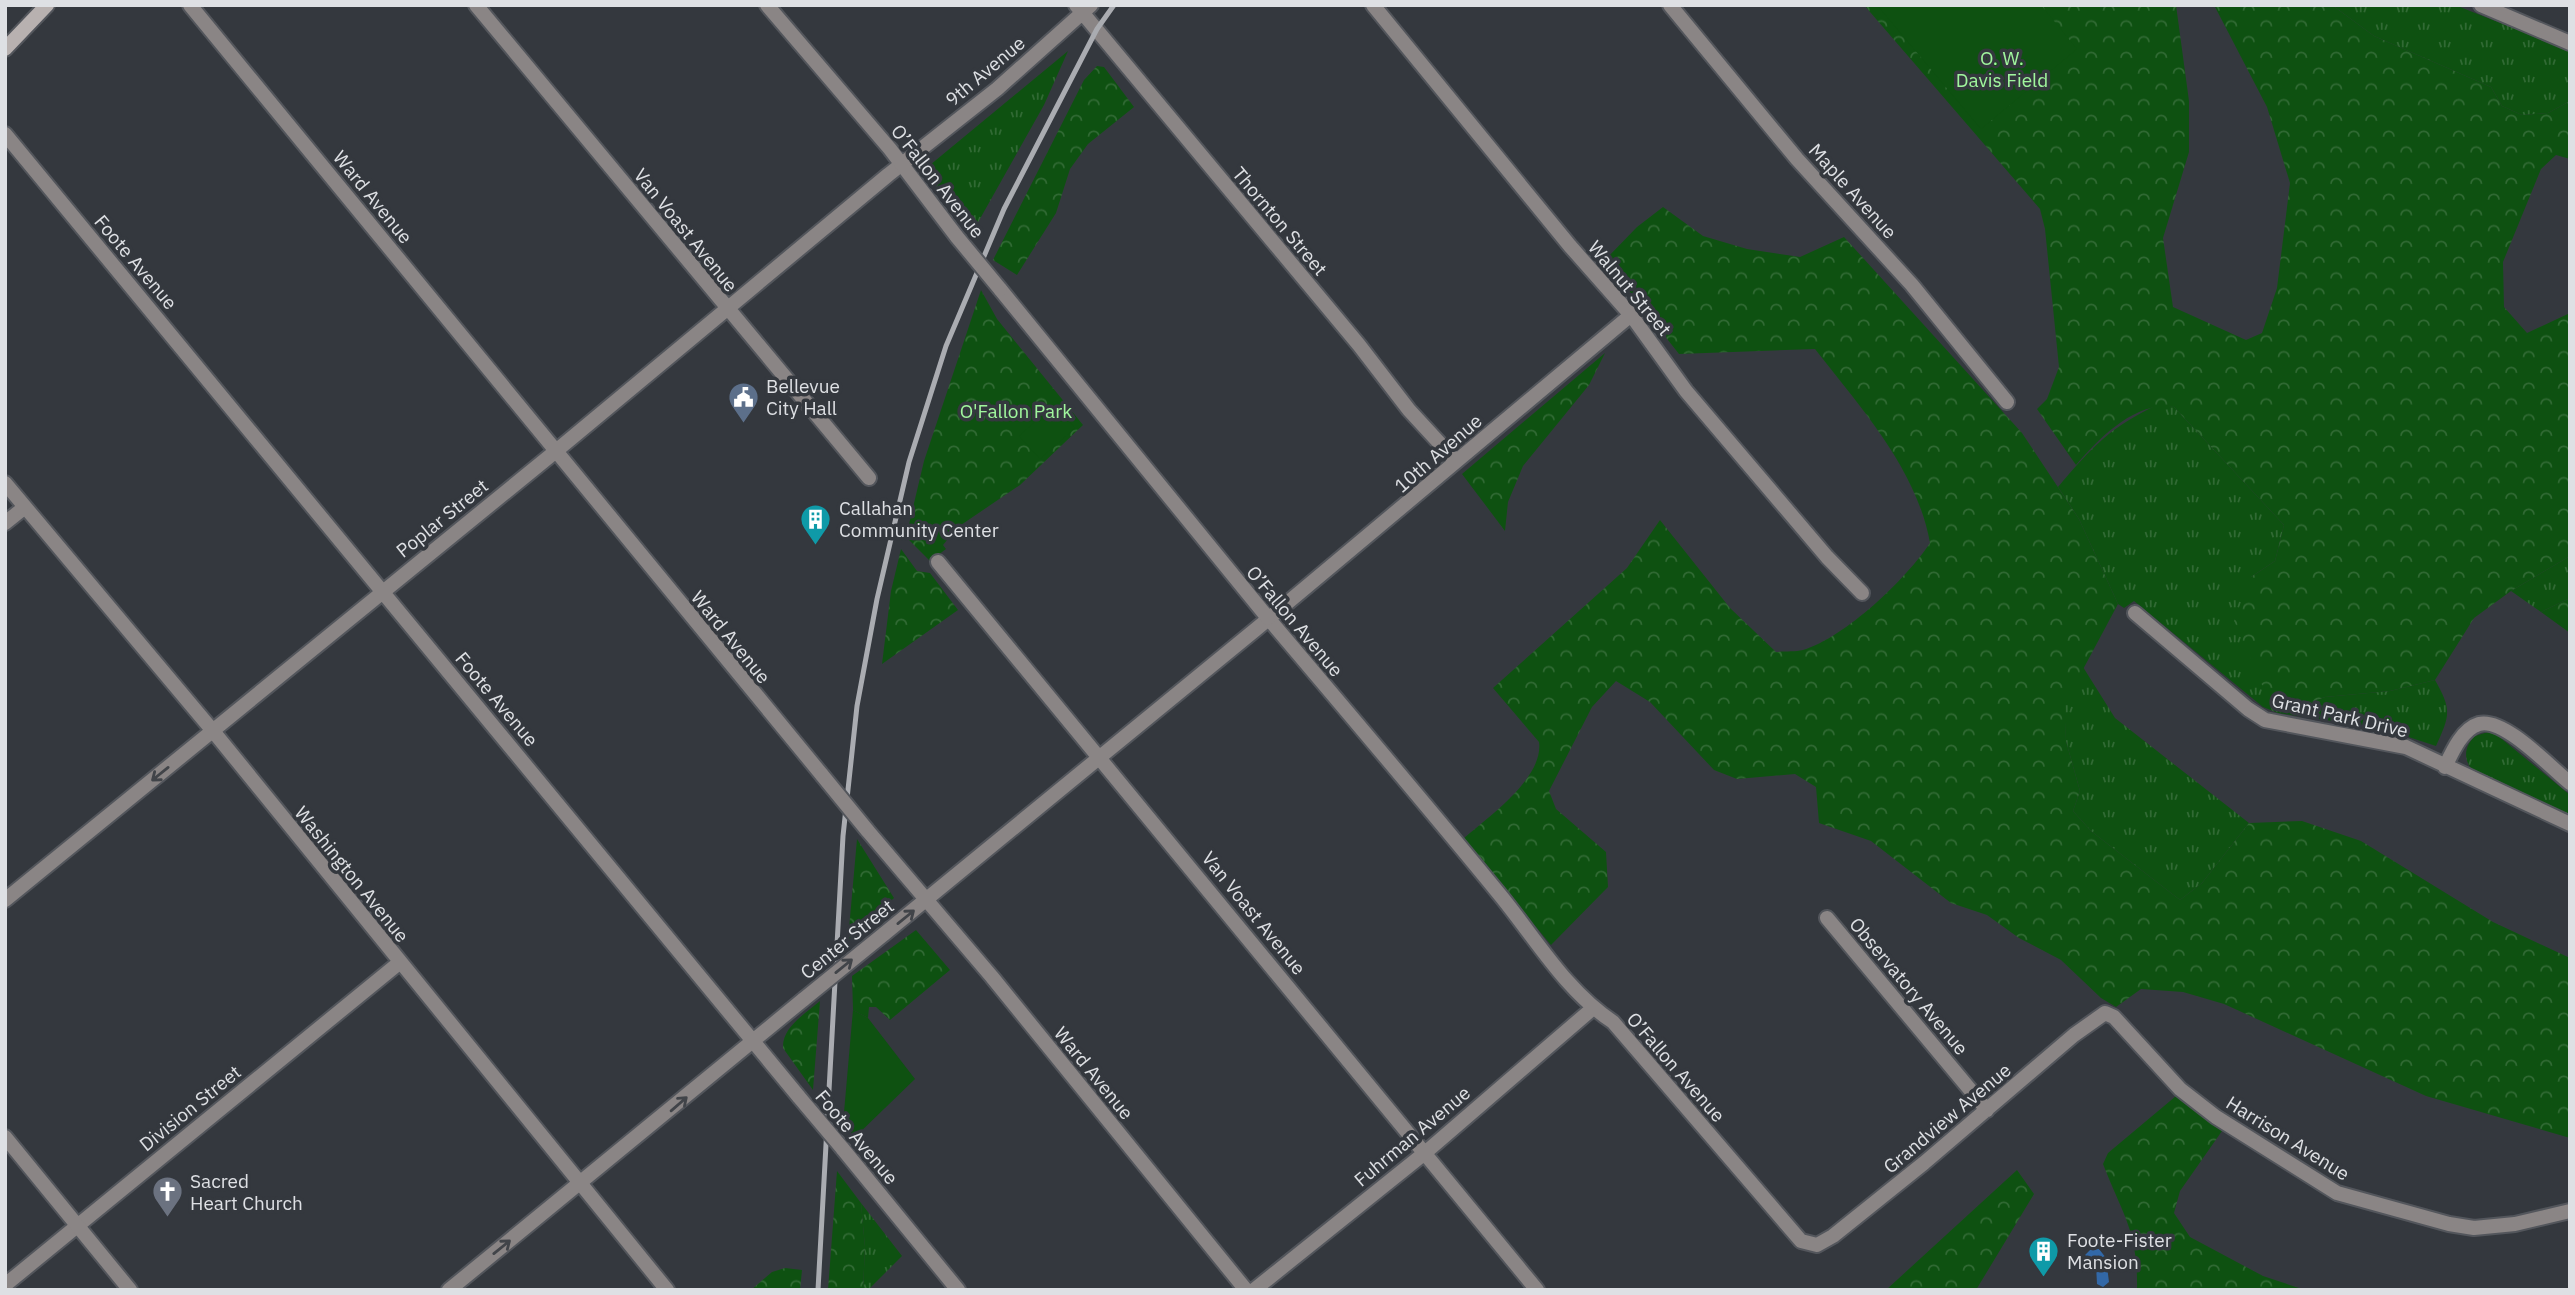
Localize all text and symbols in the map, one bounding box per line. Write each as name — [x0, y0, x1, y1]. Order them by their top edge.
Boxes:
street label: 9th Avenue — [940, 31, 1030, 111]
park label: O. W. Davis Field — [1956, 46, 2048, 92]
street label: O’Fallon Avenue — [886, 119, 990, 243]
street label: Maple Avenue — [1804, 138, 1902, 244]
street label: Ward Avenue — [328, 146, 418, 248]
street label: Thornton Street — [1228, 162, 1332, 280]
street label: Van Voast Avenue — [629, 163, 743, 297]
street label: Foote Avenue — [89, 210, 183, 314]
street label: Walnut Street — [1583, 236, 1677, 340]
place label: Bellevue City Hall — [766, 374, 840, 420]
public building icon: Bellevue City Hall — [726, 380, 760, 424]
park label: O'Fallon Park — [960, 399, 1072, 423]
street label: 10th Avenue — [1389, 408, 1487, 498]
street label: Poplar Street — [391, 474, 493, 562]
place label: Callahan Community Center — [839, 496, 999, 542]
building icon: Callahan Community Center — [799, 502, 833, 546]
street label: O’Fallon Avenue — [1241, 560, 1349, 682]
street label: Ward Avenue — [686, 586, 776, 688]
street label: Foote Avenue — [450, 647, 544, 751]
street label: Grant Park Drive — [2269, 688, 2411, 742]
one-way arrow — [152, 766, 170, 782]
street label: Washington Avenue — [290, 801, 414, 947]
street label: Van Voast Avenue — [1197, 846, 1311, 980]
street label: Center Street — [795, 894, 899, 984]
one-way arrow — [896, 909, 914, 924]
street label: Observatory Avenue — [1844, 912, 1974, 1060]
one-way arrow — [834, 959, 852, 974]
street label: O’Fallon Avenue — [1622, 1007, 1730, 1127]
street label: Ward Avenue — [1049, 1022, 1139, 1124]
street label: Grandview Avenue — [1878, 1058, 2016, 1178]
street label: Division Street — [134, 1060, 246, 1156]
street label: Fuhrman Avenue — [1349, 1080, 1475, 1192]
street label: Foote Avenue — [810, 1085, 904, 1189]
street label: Harrison Avenue — [2222, 1090, 2354, 1186]
one-way arrow — [670, 1096, 688, 1112]
place label: Sacred Heart Church — [190, 1169, 303, 1215]
church icon: Sacred Heart Church — [150, 1175, 184, 1219]
place label: Foote-Fister Mansion — [2067, 1228, 2172, 1274]
building icon: Foote-Fister Mansion — [2027, 1234, 2061, 1278]
one-way arrow — [493, 1239, 511, 1255]

